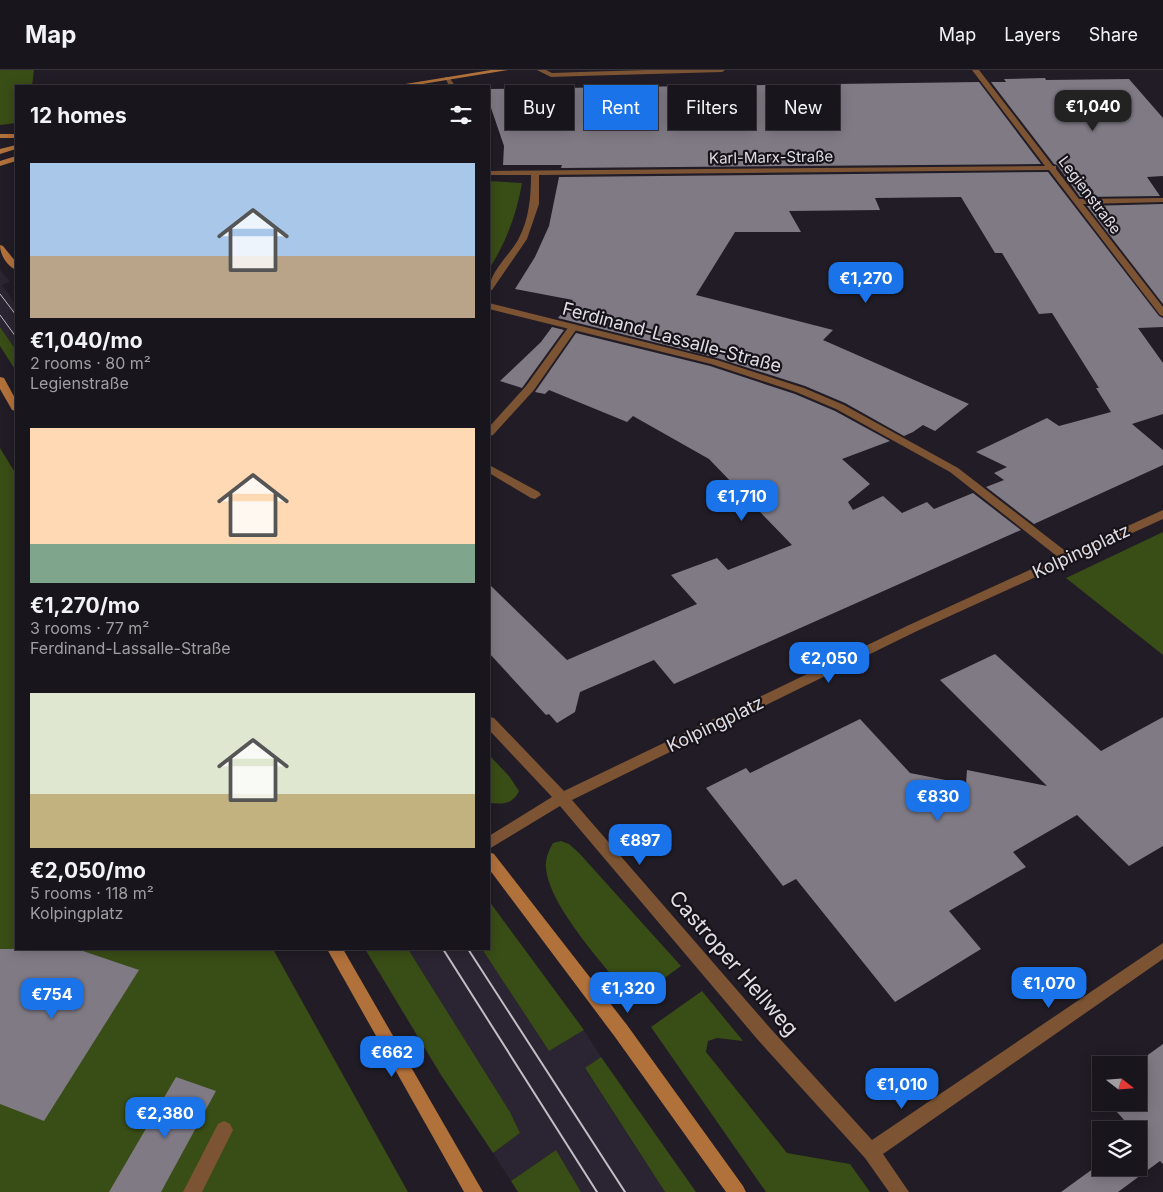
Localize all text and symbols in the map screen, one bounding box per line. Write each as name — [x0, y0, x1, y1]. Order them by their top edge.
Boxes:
text: Map — [25, 20, 76, 49]
text: Map — [939, 24, 976, 45]
text: Layers — [1004, 24, 1061, 45]
text: Share — [1089, 24, 1138, 45]
chip: Buy — [505, 85, 574, 130]
chip: Rent — [584, 85, 658, 130]
chip: Filters — [668, 85, 756, 130]
chip: New — [766, 85, 840, 130]
pin: €1,040 — [1052, 90, 1134, 132]
text: €1,040 — [1065, 96, 1121, 116]
icon: filters — [447, 101, 475, 129]
text: 12 homes — [30, 103, 127, 128]
street label: Karl-Marx-Straße — [709, 146, 833, 168]
street label: Legienstraße — [1055, 152, 1125, 238]
icon: home — [208, 195, 298, 285]
pin: €1,270 — [825, 262, 907, 304]
text: €1,270 — [839, 268, 893, 288]
street label: Ferdinand-Lassalle-Straße — [560, 298, 784, 376]
text: €1,040/mo — [30, 328, 143, 353]
text: 2 rooms · 80 m² — [30, 353, 151, 373]
text: Legienstraße — [30, 373, 129, 393]
icon: home — [208, 460, 298, 550]
pin: €1,710 — [701, 480, 783, 522]
text: €1,710 — [717, 486, 767, 506]
street label: Kolpingplatz — [1029, 519, 1133, 583]
text: €1,270/mo — [30, 593, 140, 618]
text: 3 rooms · 77 m² — [30, 618, 149, 638]
text: Ferdinand-Lassalle-Straße — [30, 638, 231, 658]
pin: €2,050 — [788, 642, 870, 684]
text: €2,050 — [800, 648, 858, 668]
street label: Kolpingplatz — [663, 692, 767, 756]
icon: home — [208, 725, 298, 815]
pin: €830 — [908, 780, 968, 822]
text: €830 — [917, 786, 959, 806]
pin: €897 — [610, 824, 670, 866]
text: €897 — [620, 830, 660, 850]
text: €2,050/mo — [30, 858, 146, 883]
text: 5 rooms · 118 m² — [30, 883, 154, 903]
street label: Castroper Hellweg — [664, 885, 804, 1041]
text: Kolpingplatz — [30, 903, 123, 923]
pin: €1,070 — [1008, 966, 1090, 1009]
pin: €1,320 — [587, 972, 669, 1014]
text: €1,070 — [1022, 973, 1076, 993]
pin: €754 — [22, 978, 82, 1020]
text: €1,320 — [601, 978, 655, 998]
text: €754 — [31, 984, 73, 1004]
pin: €662 — [362, 1036, 422, 1078]
text: €662 — [371, 1042, 413, 1062]
north arrow — [1092, 1056, 1148, 1111]
map controls — [1092, 1056, 1147, 1176]
pin: €1,010 — [861, 1068, 943, 1110]
text: €1,010 — [876, 1074, 928, 1094]
pin: €2,380 — [124, 1096, 206, 1139]
text: €2,380 — [136, 1103, 194, 1123]
button: layers — [1092, 1121, 1147, 1176]

